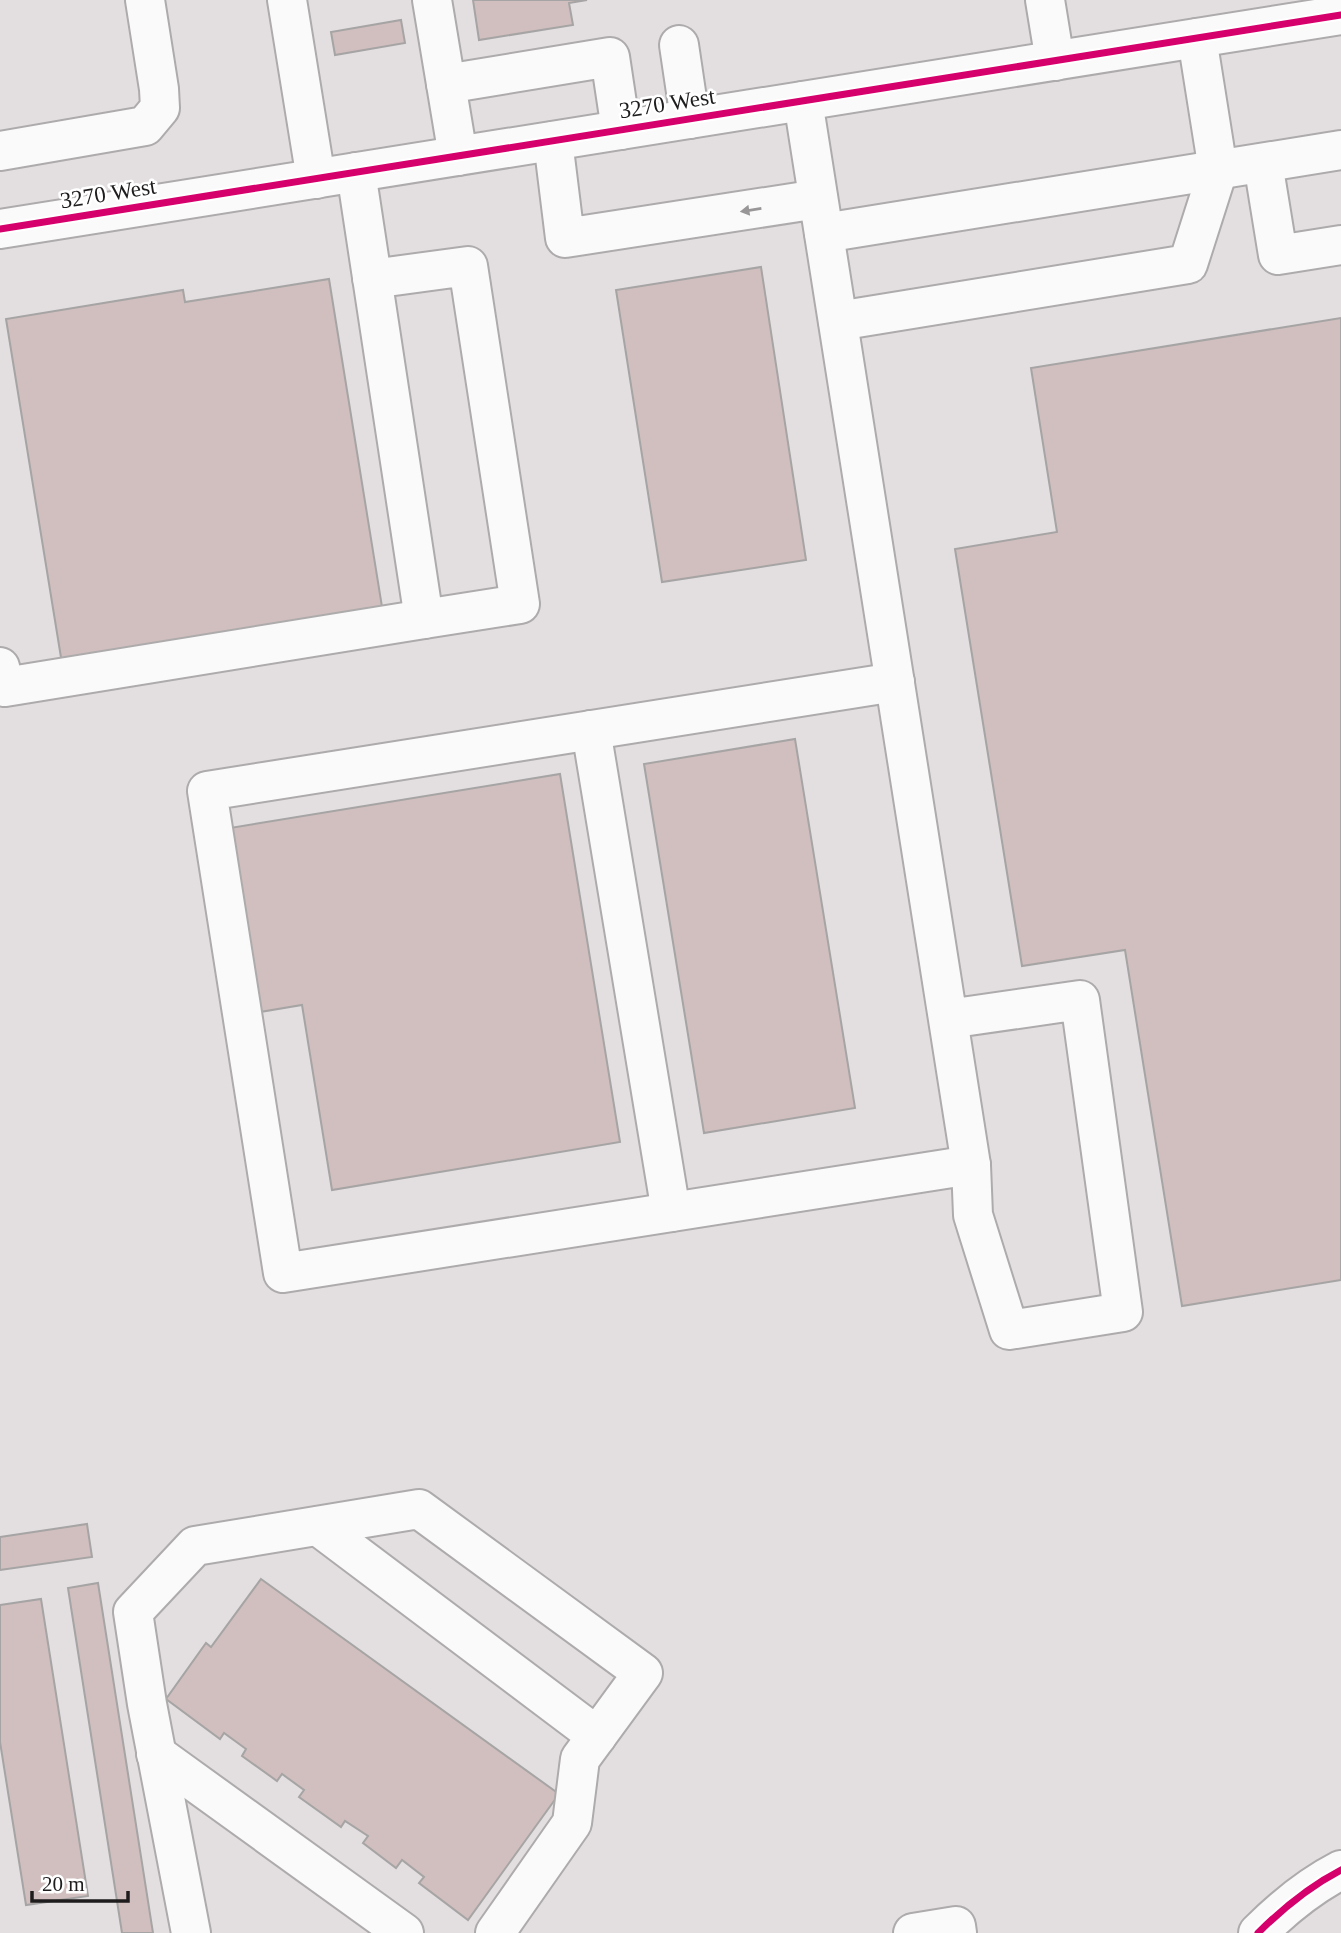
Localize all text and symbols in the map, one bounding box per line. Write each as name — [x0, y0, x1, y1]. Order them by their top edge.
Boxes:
street label: 3270 West — [617, 83, 717, 123]
street label: 3270 West — [58, 173, 158, 213]
one-way arrow — [740, 205, 762, 216]
scale bar — [32, 1860, 128, 1904]
text: 20 m — [42, 1872, 85, 1896]

